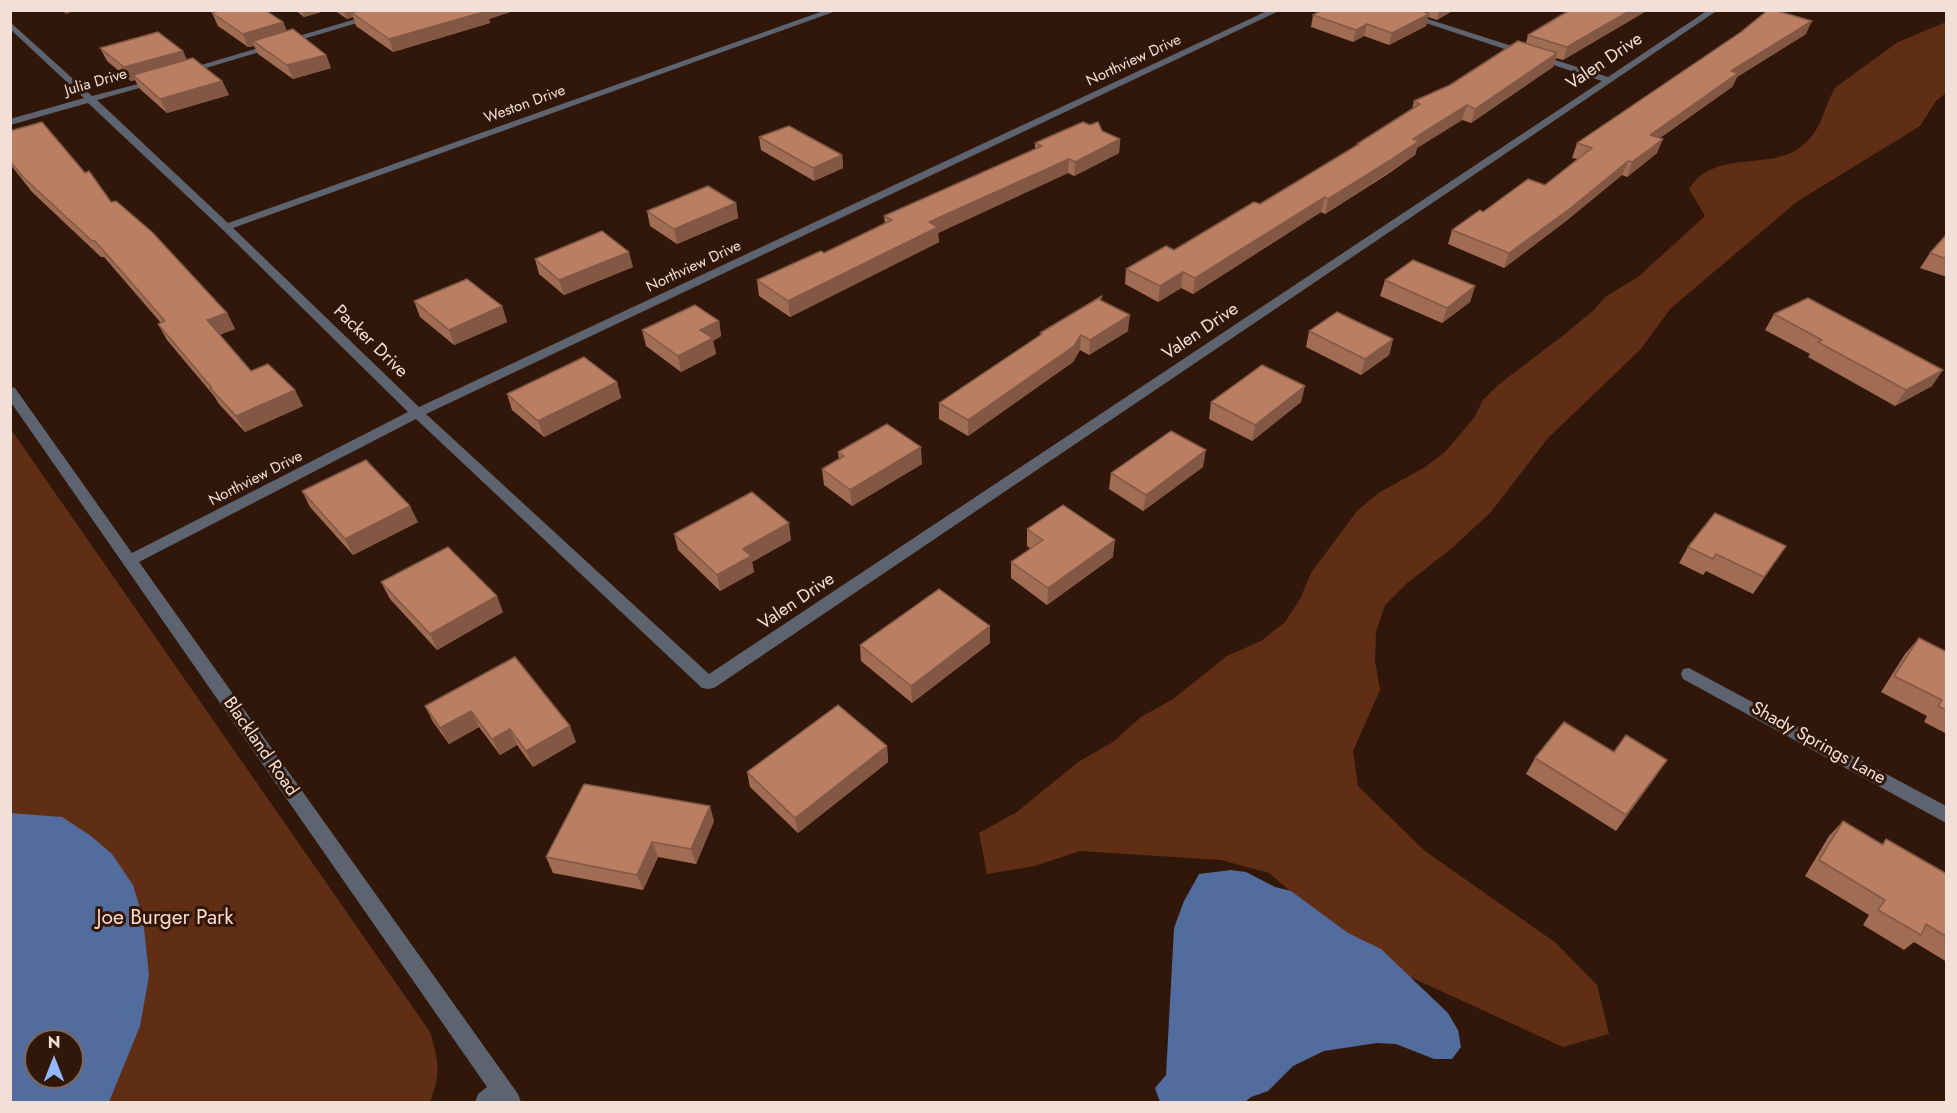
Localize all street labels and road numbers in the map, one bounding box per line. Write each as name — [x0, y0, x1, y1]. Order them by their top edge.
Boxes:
street label: Valen Drive — [1563, 29, 1647, 95]
street label: Northview Drive — [1084, 31, 1184, 91]
street label: Julia Drive — [63, 66, 129, 100]
street label: Weston Drive — [482, 82, 568, 128]
street label: Northview Drive — [644, 237, 744, 297]
street label: Valen Drive — [1159, 299, 1243, 365]
street label: Packer Drive — [328, 301, 412, 383]
street label: Northview Drive — [206, 448, 306, 510]
street label: Valen Drive — [755, 569, 839, 635]
street label: Blackland Road — [218, 693, 302, 801]
street label: Shady Springs Lane — [1747, 698, 1889, 790]

